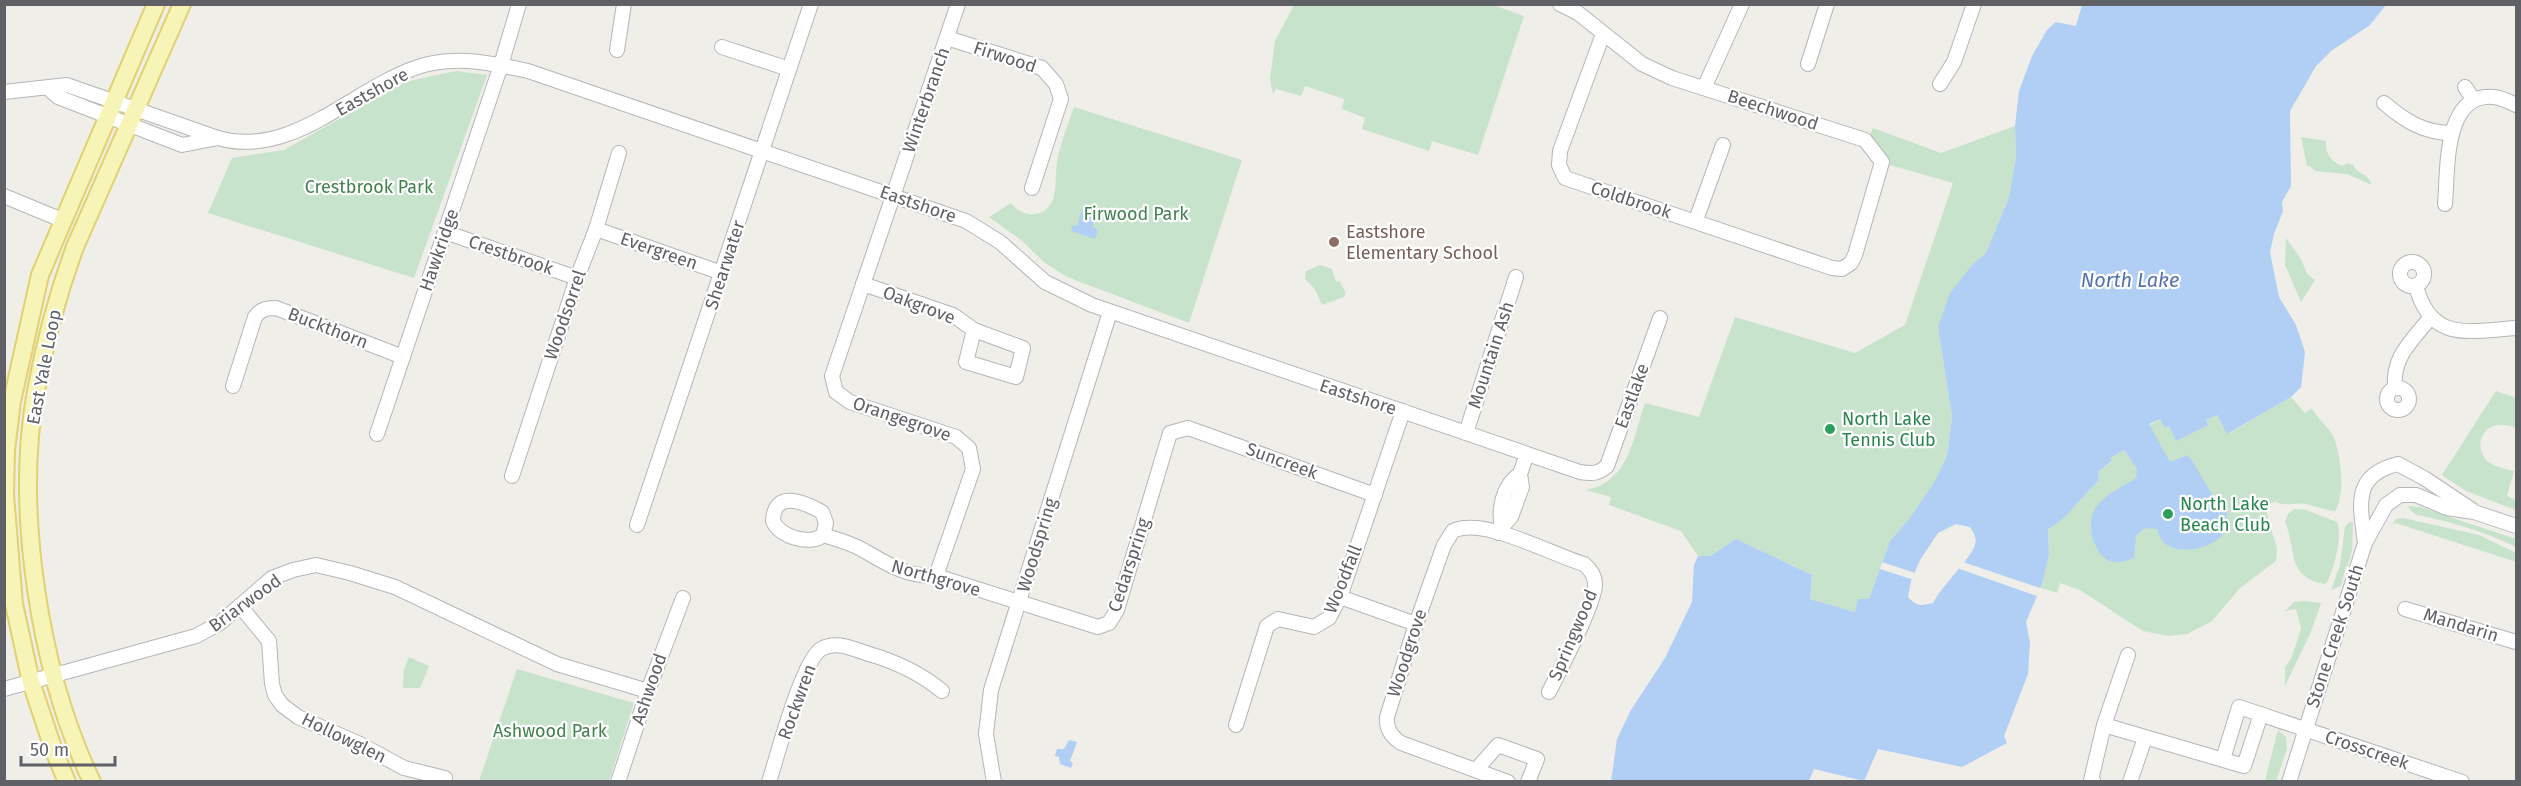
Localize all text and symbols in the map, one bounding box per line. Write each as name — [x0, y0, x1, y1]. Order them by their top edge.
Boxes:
street label: Firwood — [971, 37, 1039, 77]
street label: Winterbranch — [898, 44, 954, 156]
street label: Eastshore — [332, 63, 412, 121]
street label: Beechwood — [1725, 85, 1821, 135]
park label: Crestbrook Park — [305, 176, 434, 198]
street label: Coldbrook — [1588, 177, 1675, 224]
street label: Eastshore — [877, 181, 959, 227]
park label: Firwood Park — [1083, 203, 1189, 225]
street label: Hawkridge — [415, 206, 463, 294]
street label: Shearwater — [700, 218, 750, 312]
place label: Eastshore Elementary School — [1346, 221, 1498, 264]
street label: Evergreen — [617, 227, 701, 275]
street label: Crestbrook — [466, 230, 557, 280]
marker: Eastshore Elementary School — [1327, 235, 1341, 249]
street label: Woodsorrel — [539, 267, 591, 363]
water label: North Lake — [2081, 268, 2179, 292]
street label: Oakgrove — [880, 281, 958, 329]
street label: Mountain Ash — [1463, 299, 1519, 411]
street label: Buckthorn — [285, 303, 371, 353]
street label: East Yale Loop — [22, 308, 66, 426]
street label: Eastlake — [1610, 360, 1654, 432]
street label: Eastshore — [1317, 374, 1399, 420]
street label: Orangegrove — [850, 392, 954, 446]
place label: North Lake Tennis Club — [1842, 408, 1936, 451]
marker: North Lake Tennis Club — [1823, 422, 1837, 436]
street label: Suncreek — [1243, 438, 1322, 484]
place label: North Lake Beach Club — [2180, 493, 2271, 536]
street label: Woodspring — [1012, 495, 1062, 595]
marker: North Lake Beach Club — [2161, 507, 2175, 521]
street label: Cedarspring — [1103, 514, 1155, 615]
street label: Woodfall — [1319, 541, 1367, 617]
street label: Northgrove — [889, 555, 983, 601]
street label: Stone Creek South — [2301, 562, 2369, 710]
street label: Briarwood — [204, 569, 286, 637]
street label: Springwood — [1544, 586, 1602, 684]
street label: Mandarin — [2421, 603, 2501, 647]
street label: Woodgrove — [1382, 606, 1432, 700]
street label: Ashwood — [627, 650, 671, 728]
street label: Rockwren — [773, 661, 821, 743]
street label: Hollowglen — [298, 708, 390, 768]
park label: Ashwood Park — [493, 720, 608, 742]
street label: Crosscreek — [2322, 725, 2413, 775]
scale bar — [21, 729, 116, 767]
text: 50 m — [30, 739, 69, 761]

